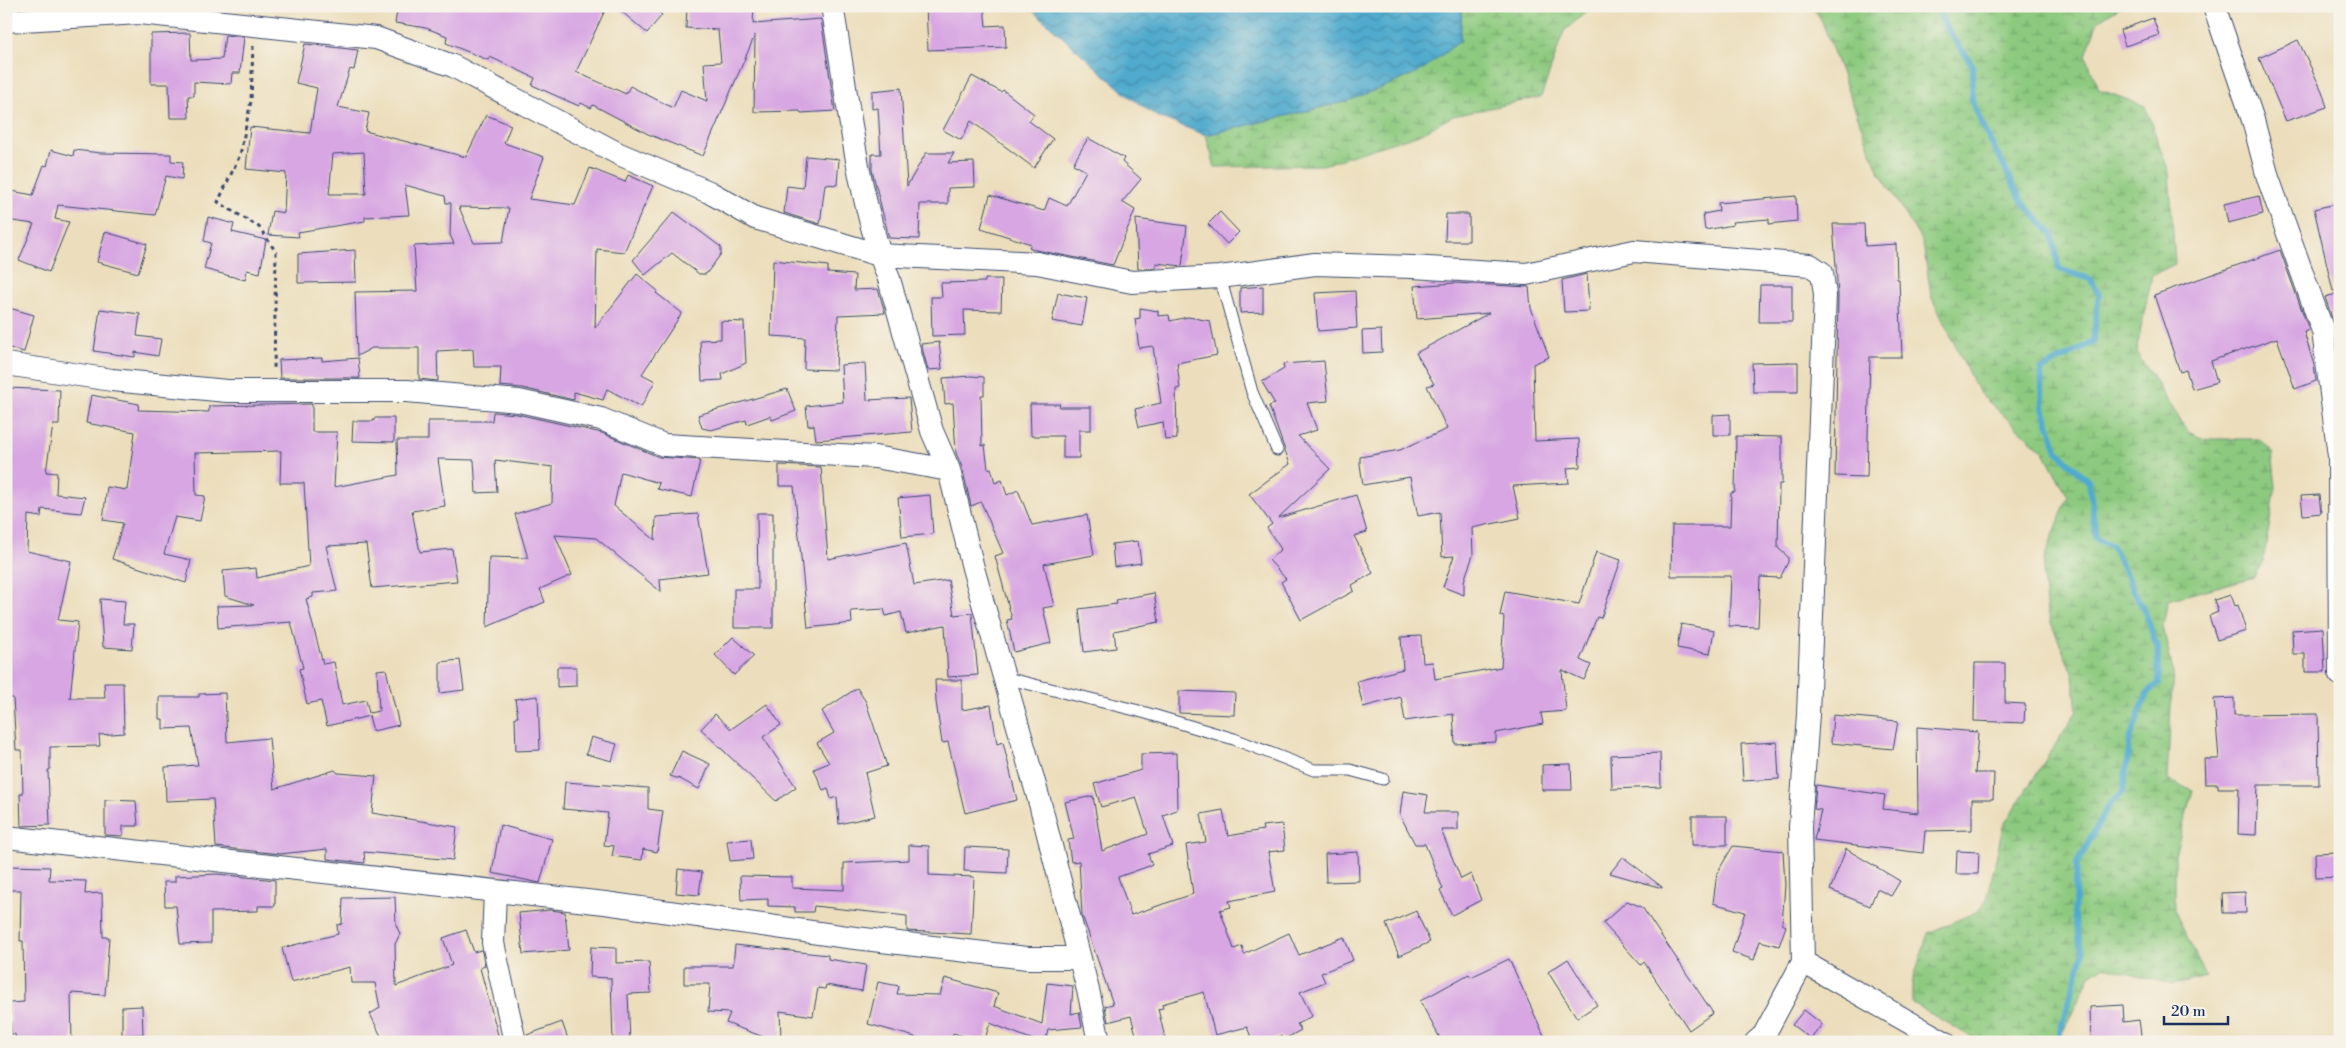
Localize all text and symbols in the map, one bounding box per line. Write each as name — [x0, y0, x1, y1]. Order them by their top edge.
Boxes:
scale bar — [2164, 993, 2227, 1025]
text: 20 m — [2171, 1002, 2206, 1021]

